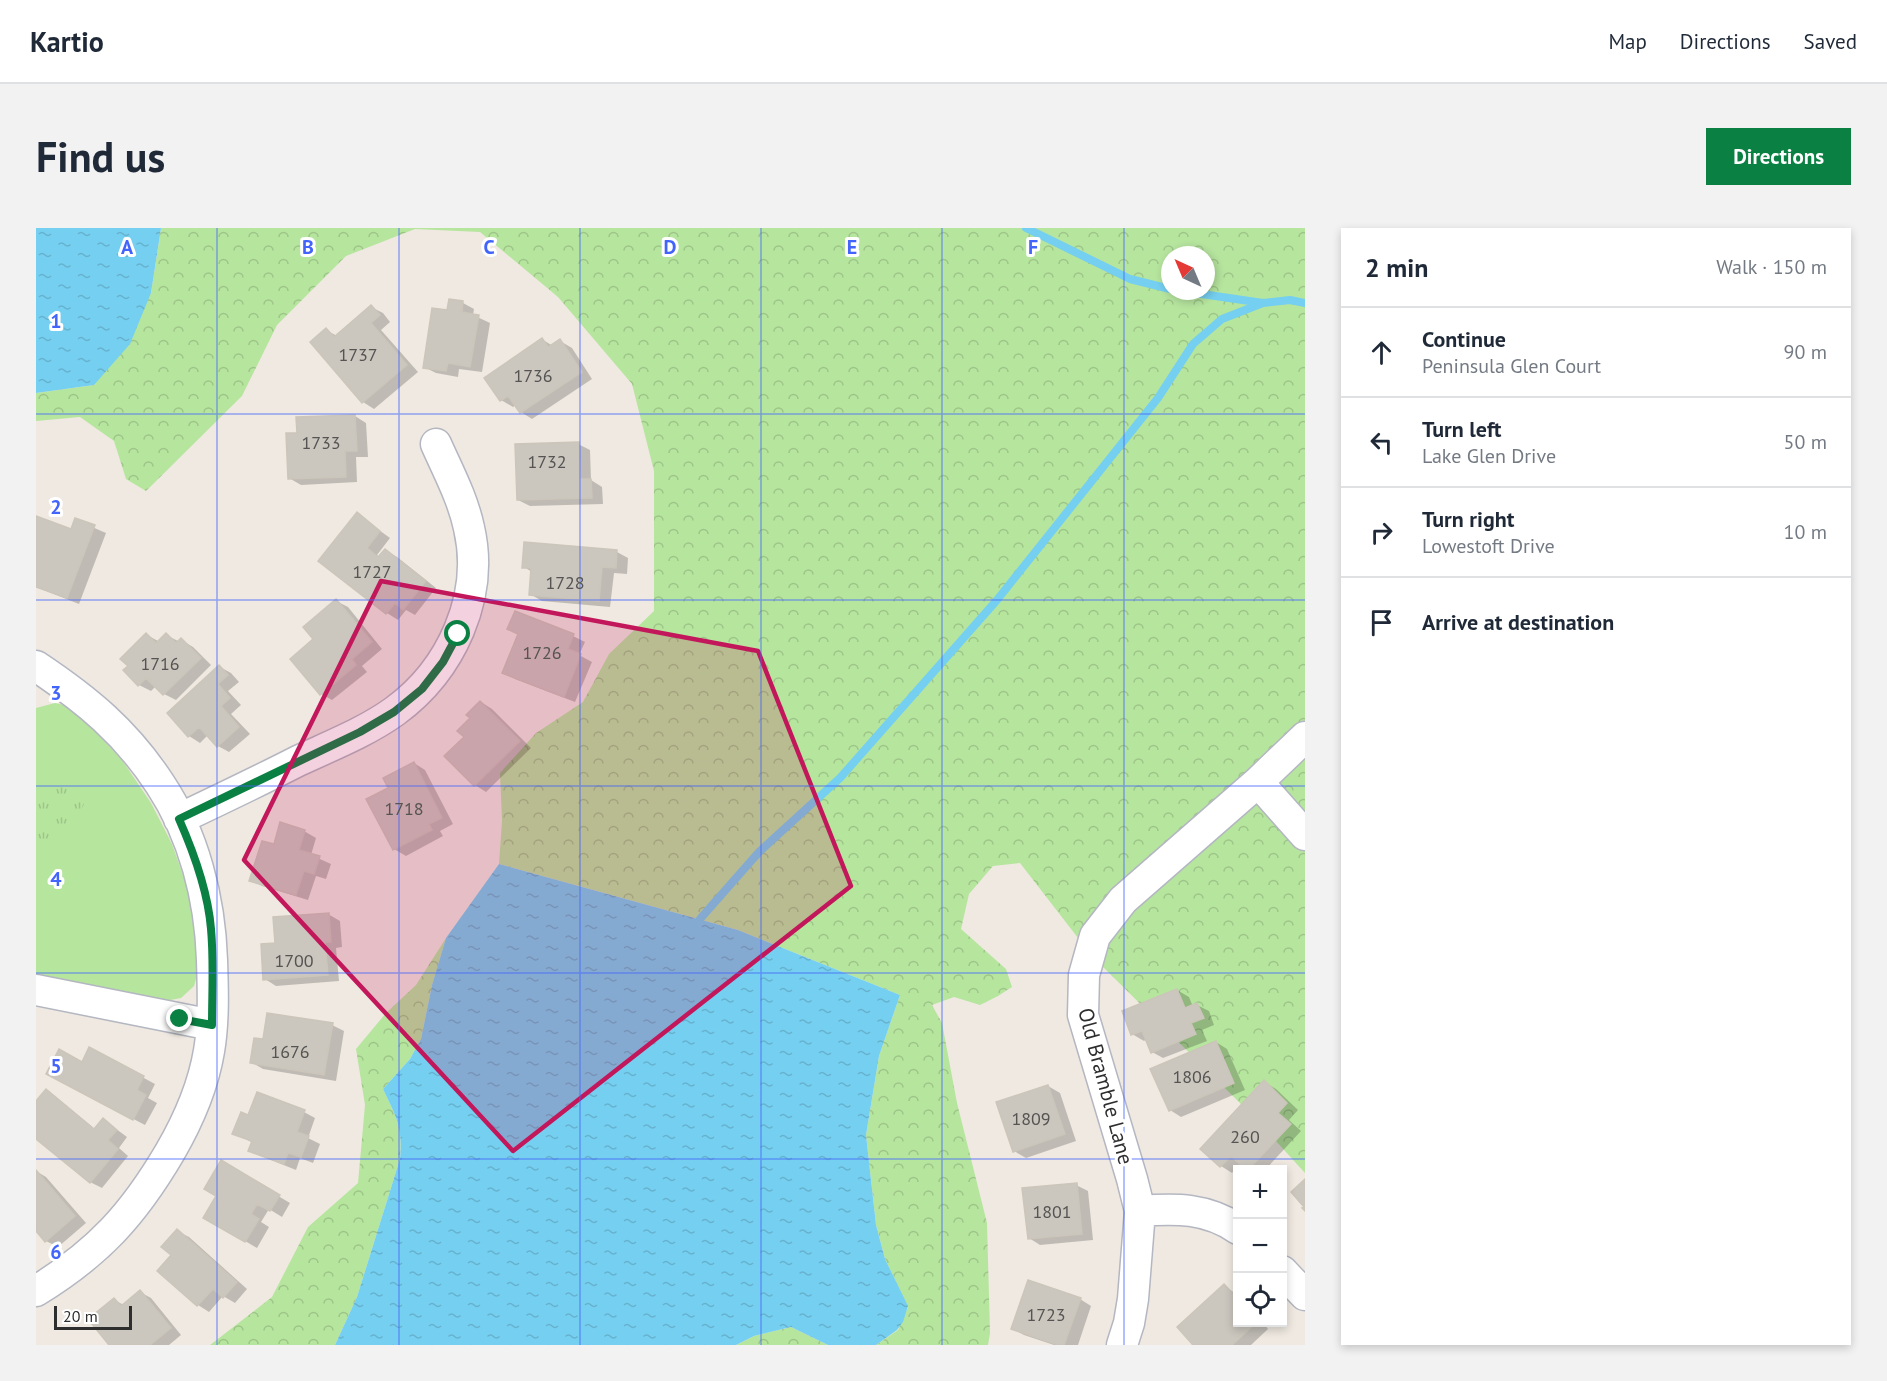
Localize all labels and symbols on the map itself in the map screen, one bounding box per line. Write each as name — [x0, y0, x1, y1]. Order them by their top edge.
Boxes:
text: A — [121, 234, 134, 260]
text: B — [302, 234, 314, 260]
text: C — [483, 234, 495, 260]
text: D — [664, 234, 677, 260]
text: E — [847, 234, 857, 260]
text: F — [1028, 234, 1038, 260]
north arrow — [1161, 246, 1215, 300]
text: 1 — [50, 308, 62, 334]
house number: 1737 — [338, 343, 378, 366]
house number: 1736 — [513, 364, 553, 387]
house number: 1733 — [301, 431, 341, 454]
house number: 1732 — [527, 450, 567, 473]
text: 2 — [50, 494, 62, 520]
house number: 1727 — [352, 560, 392, 583]
house number: 1728 — [545, 571, 585, 594]
route start — [444, 620, 470, 646]
house number: 1726 — [522, 641, 562, 664]
house number: 1716 — [140, 652, 180, 675]
text: 3 — [50, 680, 62, 706]
house number: 1718 — [384, 797, 424, 820]
text: 4 — [50, 866, 62, 892]
house number: 1700 — [274, 949, 314, 972]
route end — [166, 1005, 192, 1031]
street label: Old Bramble Lane — [1072, 1005, 1140, 1167]
house number: 1676 — [270, 1040, 310, 1063]
text: 5 — [50, 1053, 62, 1079]
house number: 1806 — [1172, 1065, 1212, 1088]
house number: 1809 — [1011, 1107, 1051, 1130]
house number: 260 — [1230, 1125, 1260, 1148]
house number: 1801 — [1032, 1200, 1072, 1223]
text: 6 — [50, 1239, 62, 1265]
scale bar — [54, 1303, 132, 1330]
house number: 1723 — [1026, 1303, 1066, 1326]

